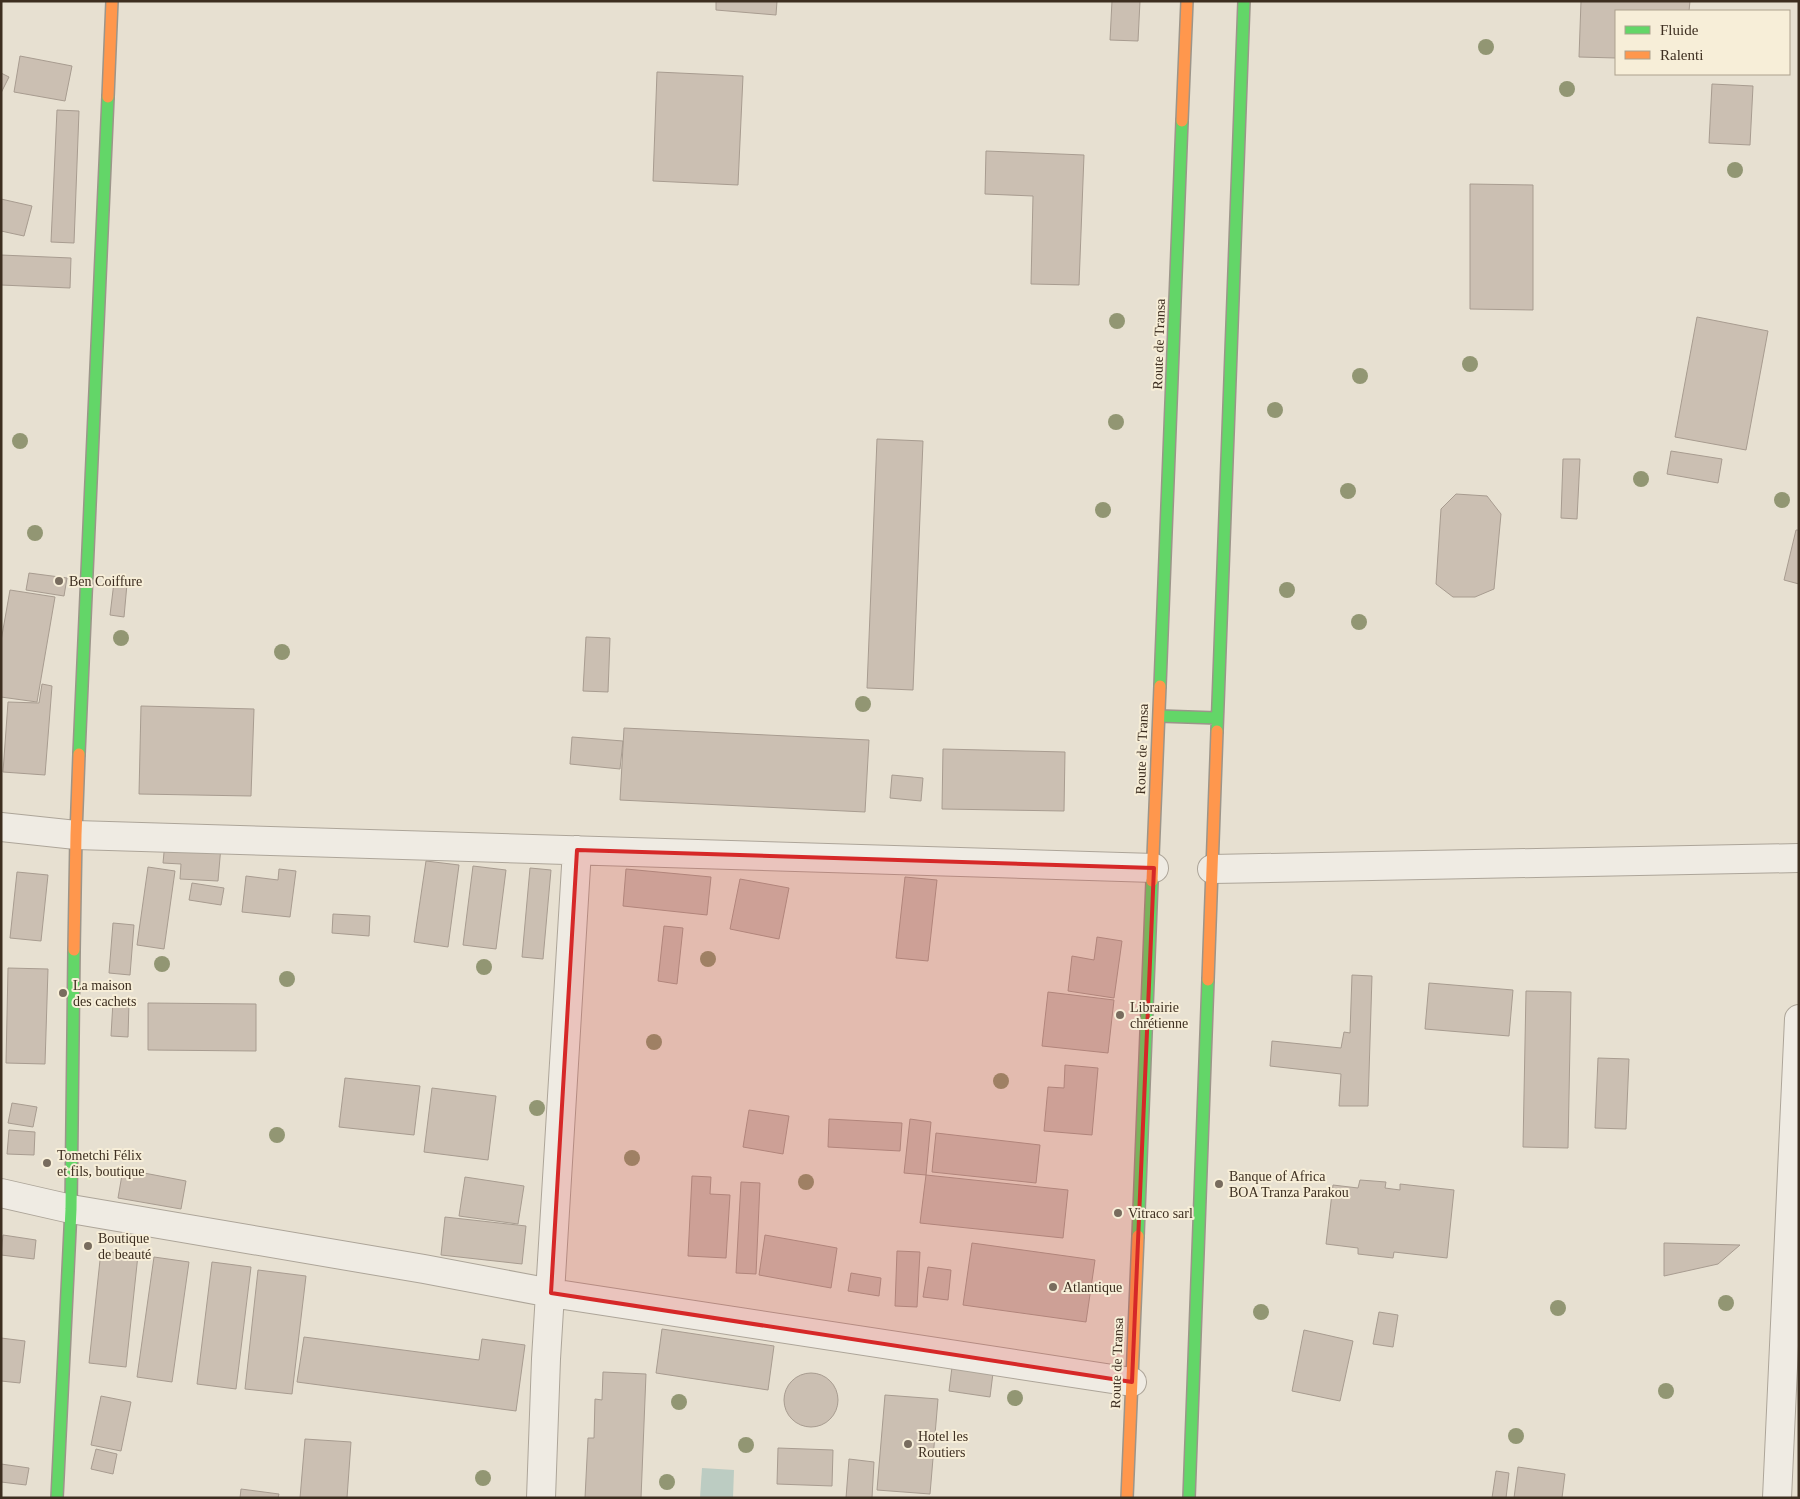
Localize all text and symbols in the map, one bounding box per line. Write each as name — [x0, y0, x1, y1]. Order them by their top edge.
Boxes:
legend — [1615, 10, 1790, 75]
text: Fluide — [1660, 22, 1699, 38]
text: Ralenti — [1660, 47, 1703, 63]
street label: Route de Transa — [1150, 297, 1168, 390]
place label: Ben Coiffure — [69, 574, 142, 589]
marker: Ben Coiffure — [53, 575, 65, 587]
street label: Route de Transa — [1133, 702, 1151, 795]
place label: La maison des cachets — [73, 978, 136, 1009]
marker: La maison des cachets — [57, 987, 69, 999]
place label: Librairie chrétienne — [1130, 1000, 1188, 1031]
marker: Librairie chrétienne — [1114, 1009, 1126, 1021]
place label: Tometchi Félix et fils, boutique — [57, 1148, 145, 1179]
marker: Tometchi Félix et fils, boutique — [41, 1157, 53, 1169]
place label: Banque of Africa BOA Tranza Parakou — [1229, 1169, 1349, 1200]
marker: Banque of Africa BOA Tranza Parakou — [1213, 1178, 1225, 1190]
place label: Vitraco sarl — [1128, 1206, 1193, 1221]
marker: Vitraco sarl — [1112, 1207, 1124, 1219]
place label: Boutique de beauté — [98, 1231, 151, 1262]
marker: Boutique de beauté — [82, 1240, 94, 1252]
place label: Atlantique — [1063, 1280, 1122, 1295]
marker: Atlantique — [1047, 1281, 1059, 1293]
street label: Route de Transa — [1108, 1316, 1126, 1409]
place label: Hotel les Routiers — [918, 1429, 968, 1460]
marker: Hotel les Routiers — [902, 1438, 914, 1450]

